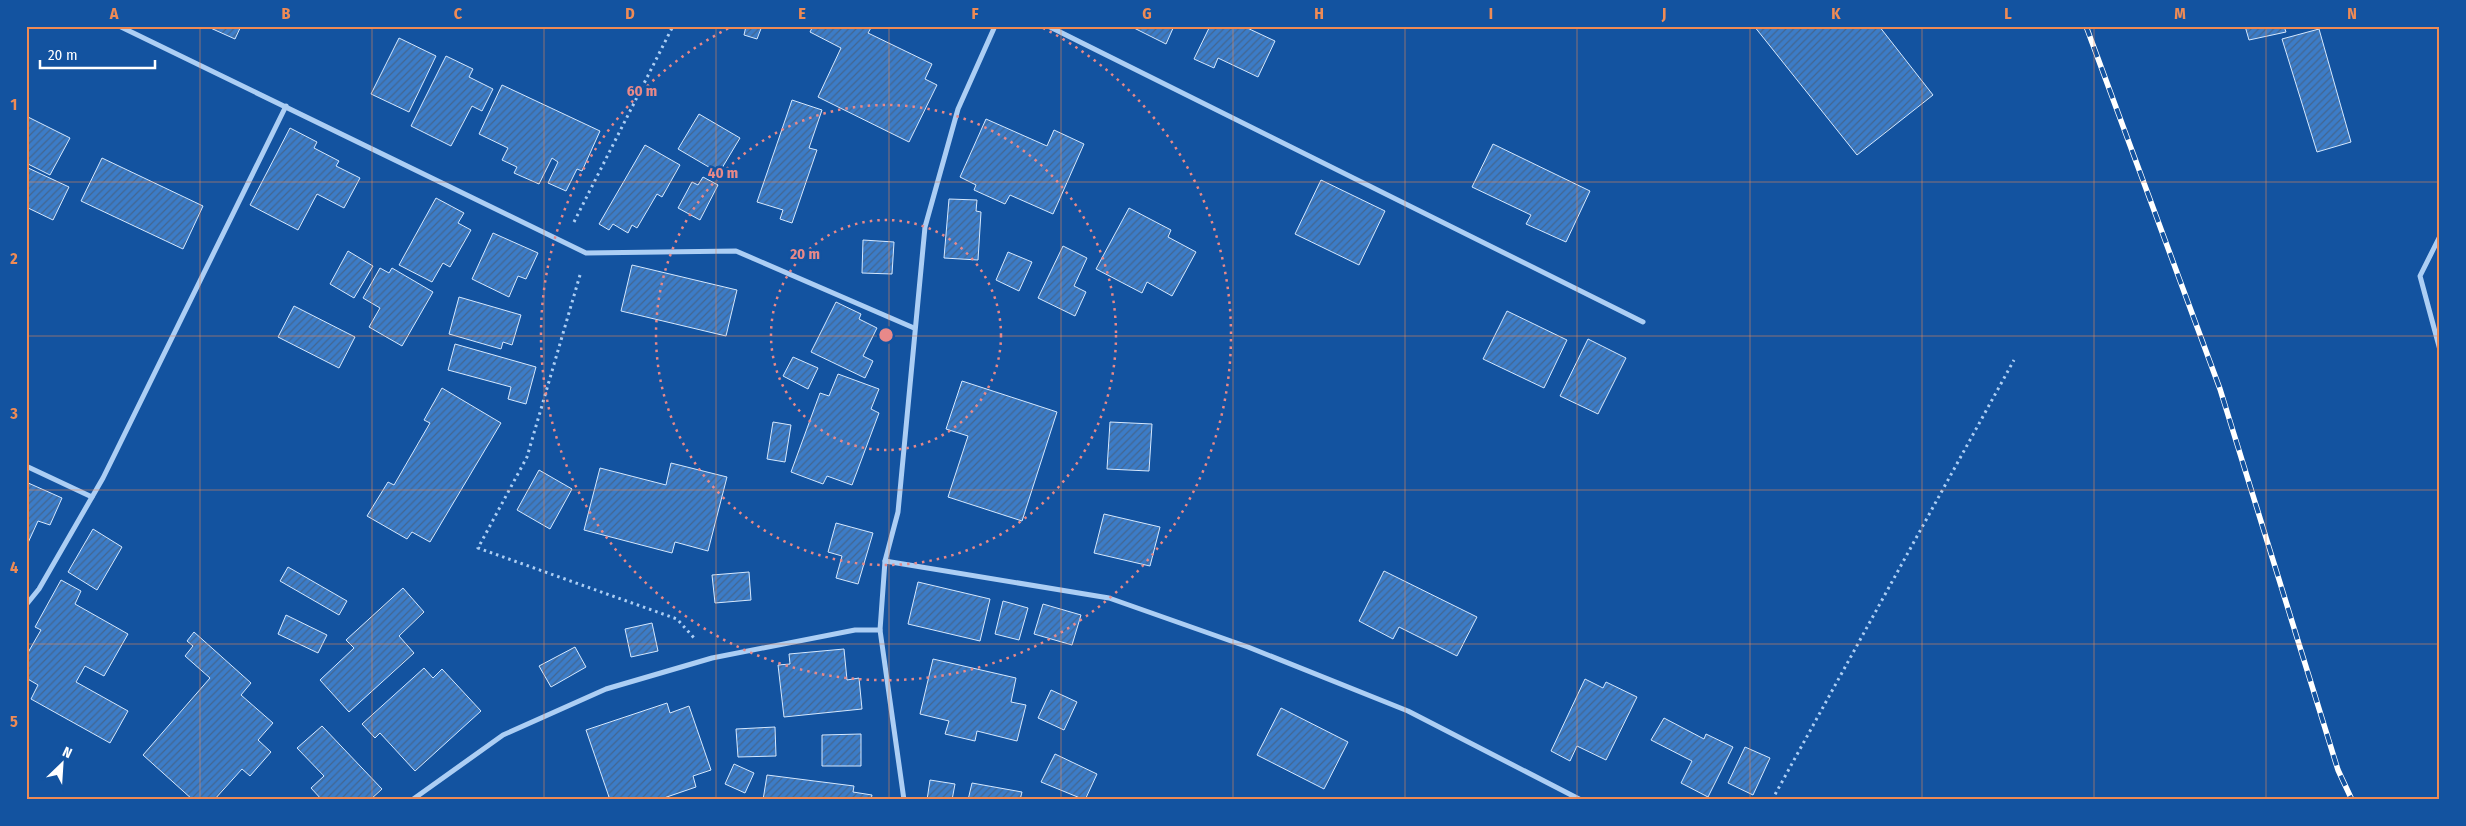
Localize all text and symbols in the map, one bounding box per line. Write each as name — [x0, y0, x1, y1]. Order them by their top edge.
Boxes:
text: A — [109, 4, 119, 23]
text: B — [282, 4, 291, 23]
text: C — [454, 4, 463, 23]
text: D — [625, 4, 635, 23]
text: E — [798, 4, 806, 23]
text: F — [971, 4, 979, 23]
text: G — [1142, 4, 1152, 23]
text: H — [1314, 4, 1324, 23]
text: I — [1489, 4, 1493, 23]
text: J — [1661, 4, 1666, 23]
text: K — [1831, 4, 1841, 23]
text: L — [2004, 4, 2012, 23]
text: M — [2174, 4, 2186, 23]
text: N — [2347, 4, 2357, 23]
scale bar — [40, 38, 155, 70]
text: 20 m — [48, 46, 78, 64]
text: 60 m — [627, 82, 657, 100]
text: 1 — [11, 95, 17, 114]
text: 40 m — [708, 164, 738, 182]
text: 20 m — [789, 245, 820, 263]
text: 2 — [9, 249, 18, 268]
centre of rings — [877, 326, 895, 344]
text: 3 — [9, 404, 18, 423]
text: 4 — [10, 558, 18, 577]
text: 5 — [10, 712, 18, 731]
north arrow — [38, 738, 88, 788]
text: N — [60, 743, 75, 762]

